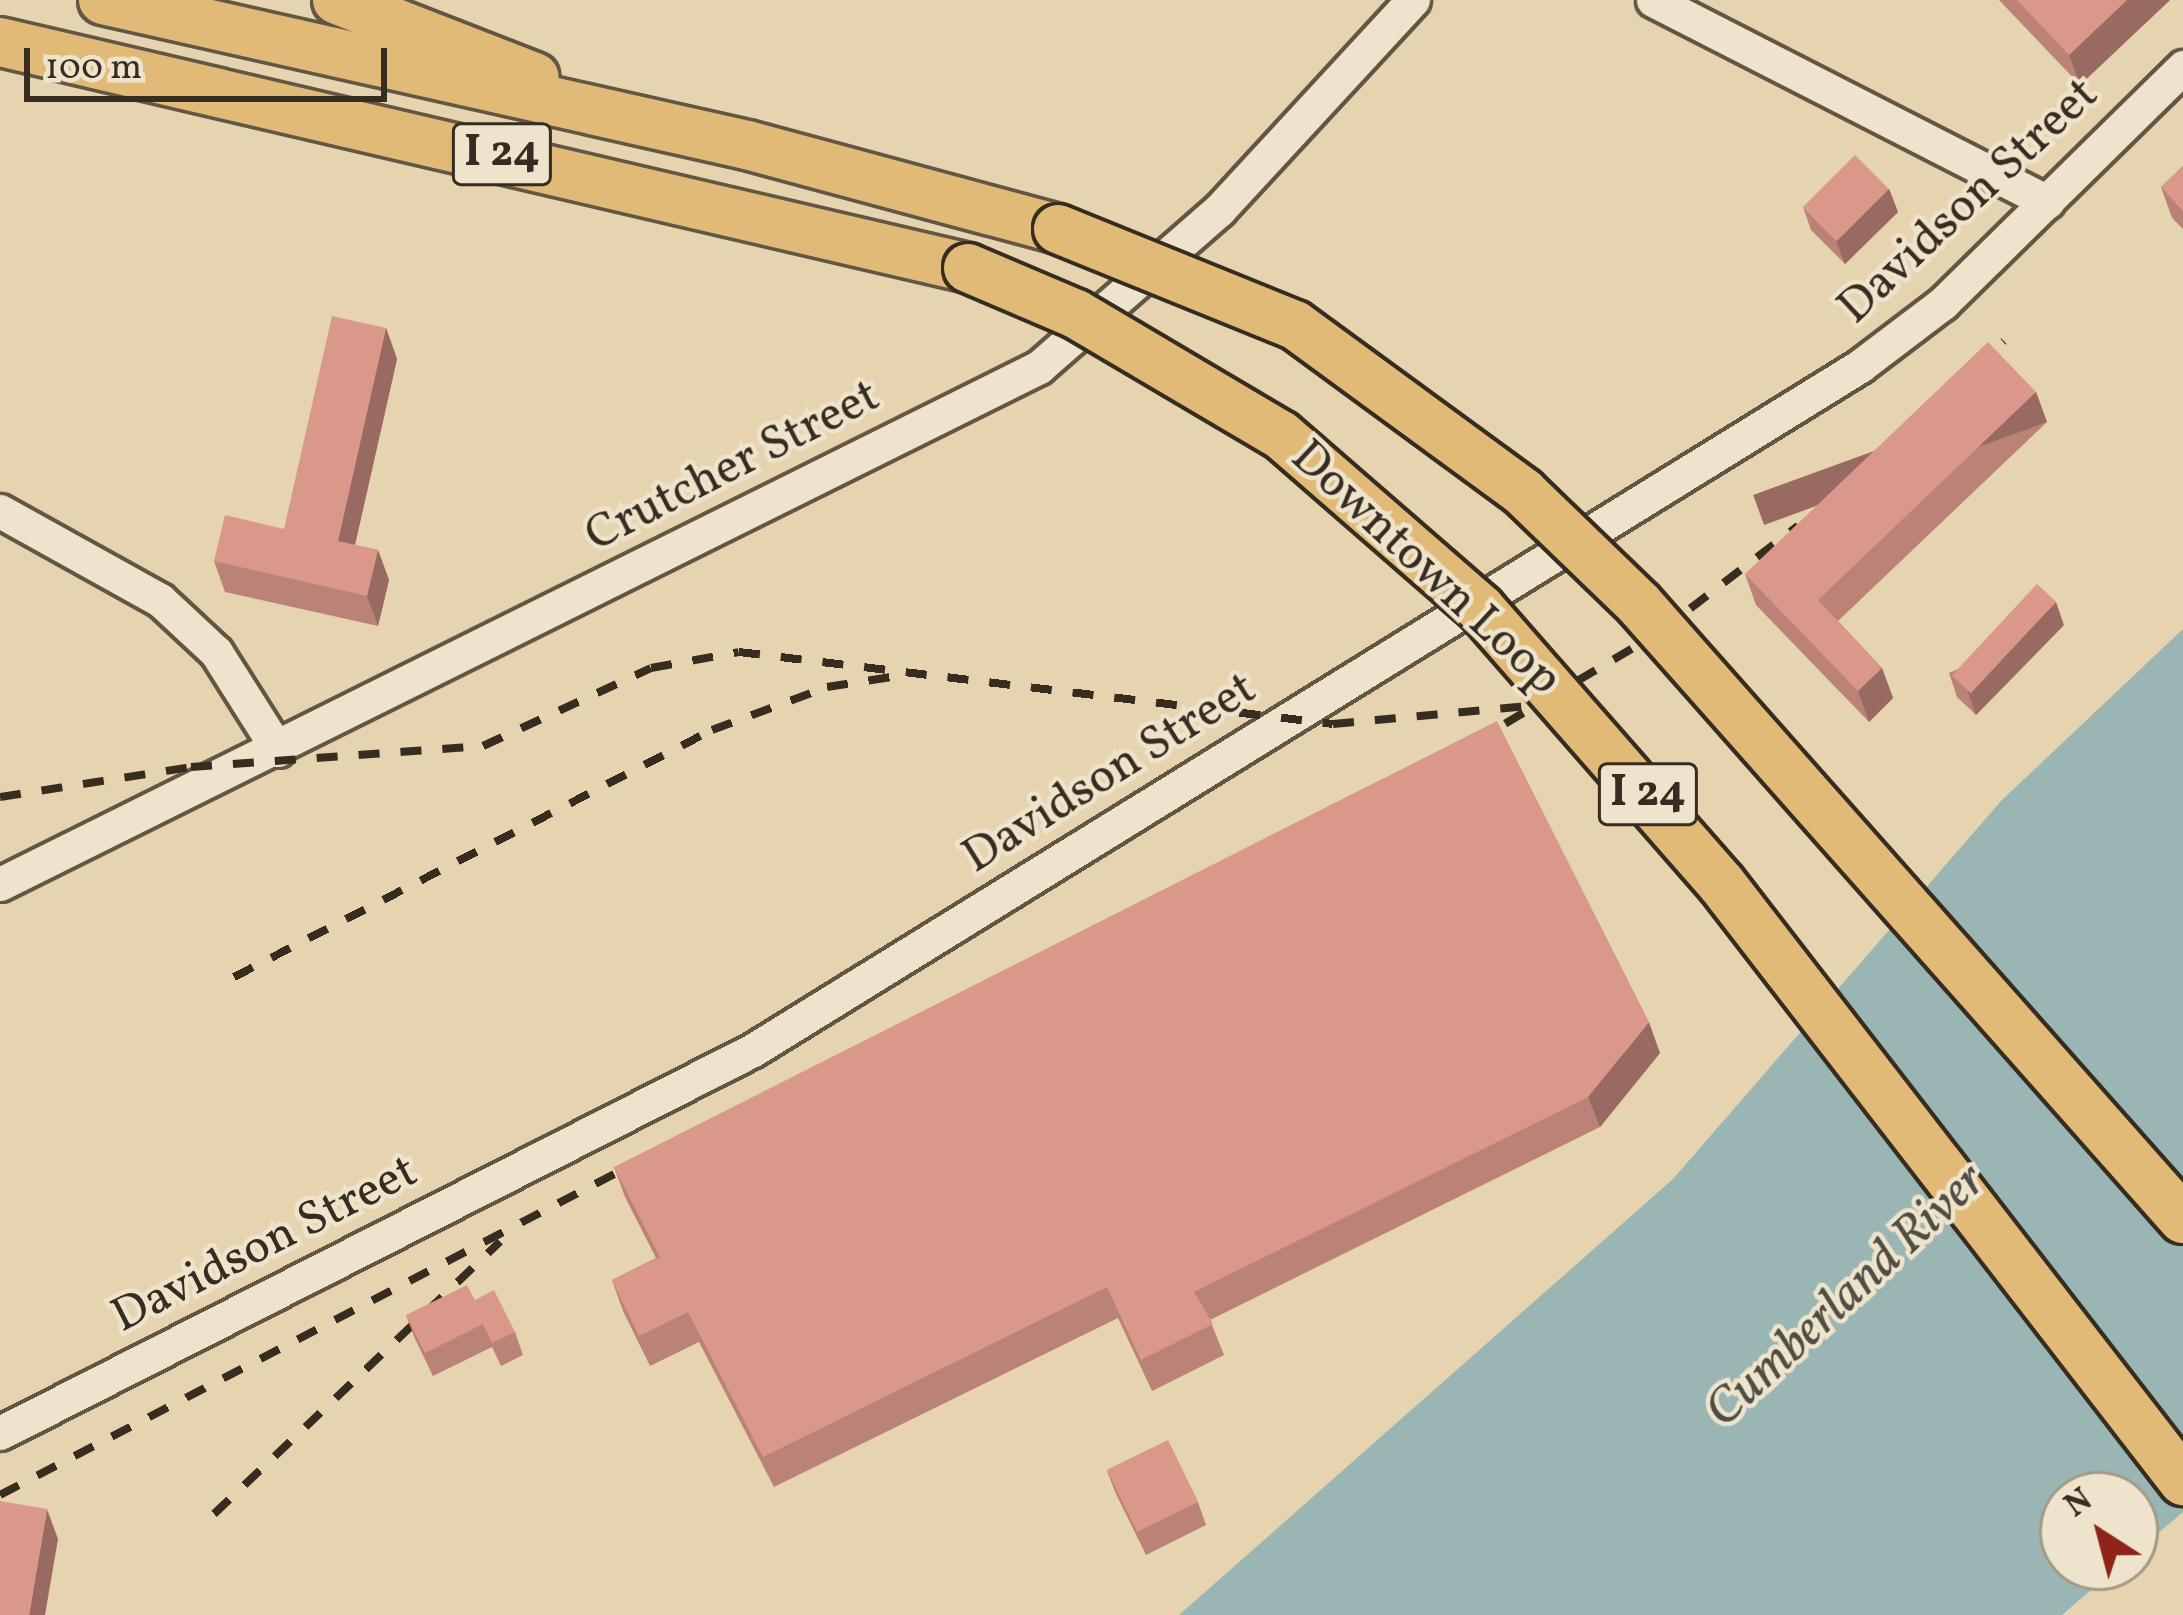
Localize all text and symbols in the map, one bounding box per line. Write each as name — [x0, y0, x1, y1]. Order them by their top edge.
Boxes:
scale bar — [30, 24, 393, 98]
text: 100 m — [45, 44, 142, 94]
street label: Davidson Street — [1827, 67, 2111, 337]
road number: I 24 — [451, 115, 553, 193]
street label: Crutcher Street — [576, 368, 890, 566]
street label: Downtown Loop — [1278, 429, 1572, 709]
street label: Davidson Street — [953, 661, 1267, 887]
road number: I 24 — [1597, 755, 1699, 833]
street label: Davidson Street — [103, 1143, 427, 1347]
water label: Cumberland River — [1694, 1152, 2000, 1442]
north arrow — [2039, 1471, 2159, 1591]
text: N — [2056, 1479, 2103, 1530]

